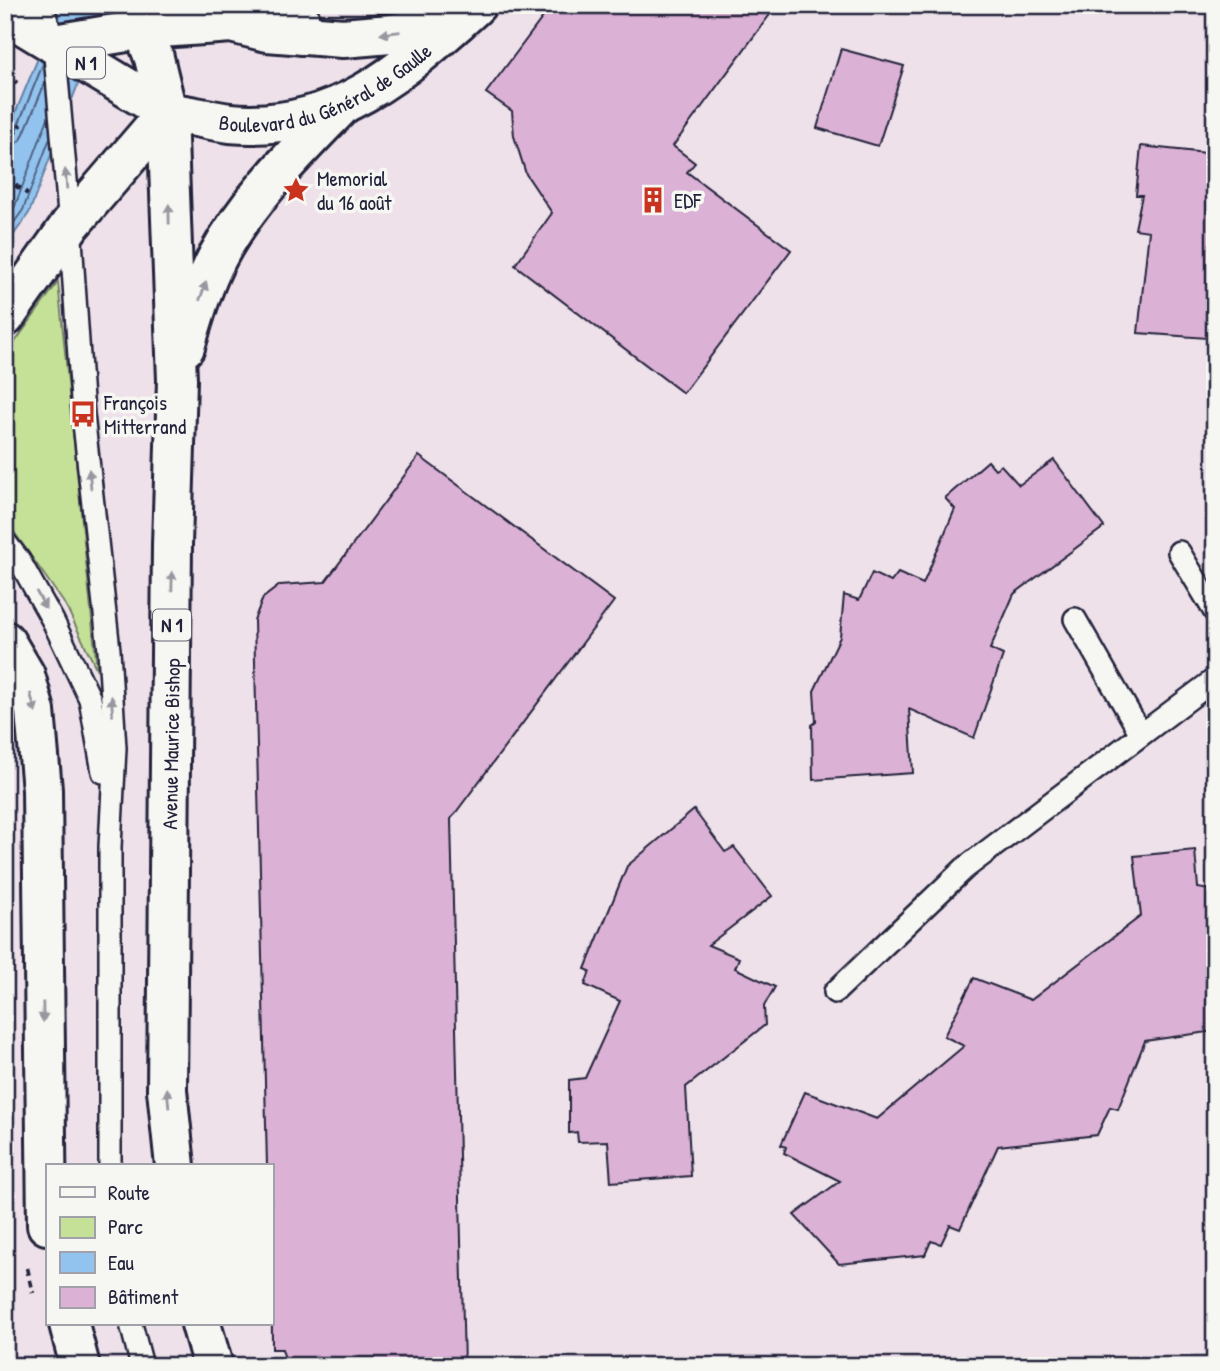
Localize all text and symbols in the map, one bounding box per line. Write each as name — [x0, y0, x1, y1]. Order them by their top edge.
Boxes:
one-way arrow — [379, 28, 401, 39]
street label: Boulevard du Général de Gaulle — [217, 36, 437, 139]
road number: N 1 — [67, 48, 105, 78]
place label: Memorial du 16 août — [317, 164, 392, 217]
one-way arrow — [60, 168, 71, 190]
place icon: Memorial du 16 août — [281, 175, 311, 205]
building icon: EDF — [638, 185, 668, 215]
place label: EDF — [674, 186, 702, 215]
one-way arrow — [163, 203, 175, 225]
one-way arrow — [197, 280, 208, 301]
place label: François Mitterrand — [103, 388, 186, 441]
bus stop icon: François Mitterrand — [68, 399, 98, 429]
one-way arrow — [84, 468, 95, 490]
one-way arrow — [166, 569, 178, 591]
one-way arrow — [35, 590, 47, 609]
road number: N 1 — [153, 610, 191, 640]
street label: Avenue Maurice Bishop — [155, 658, 187, 830]
one-way arrow — [28, 693, 38, 714]
one-way arrow — [107, 694, 118, 716]
one-way arrow — [37, 1001, 49, 1023]
one-way arrow — [162, 1087, 173, 1109]
legend — [46, 1164, 273, 1326]
text: Route — [108, 1178, 150, 1207]
text: Parc — [108, 1212, 143, 1241]
text: Eau — [108, 1248, 135, 1277]
text: Bâtiment — [108, 1282, 179, 1311]

